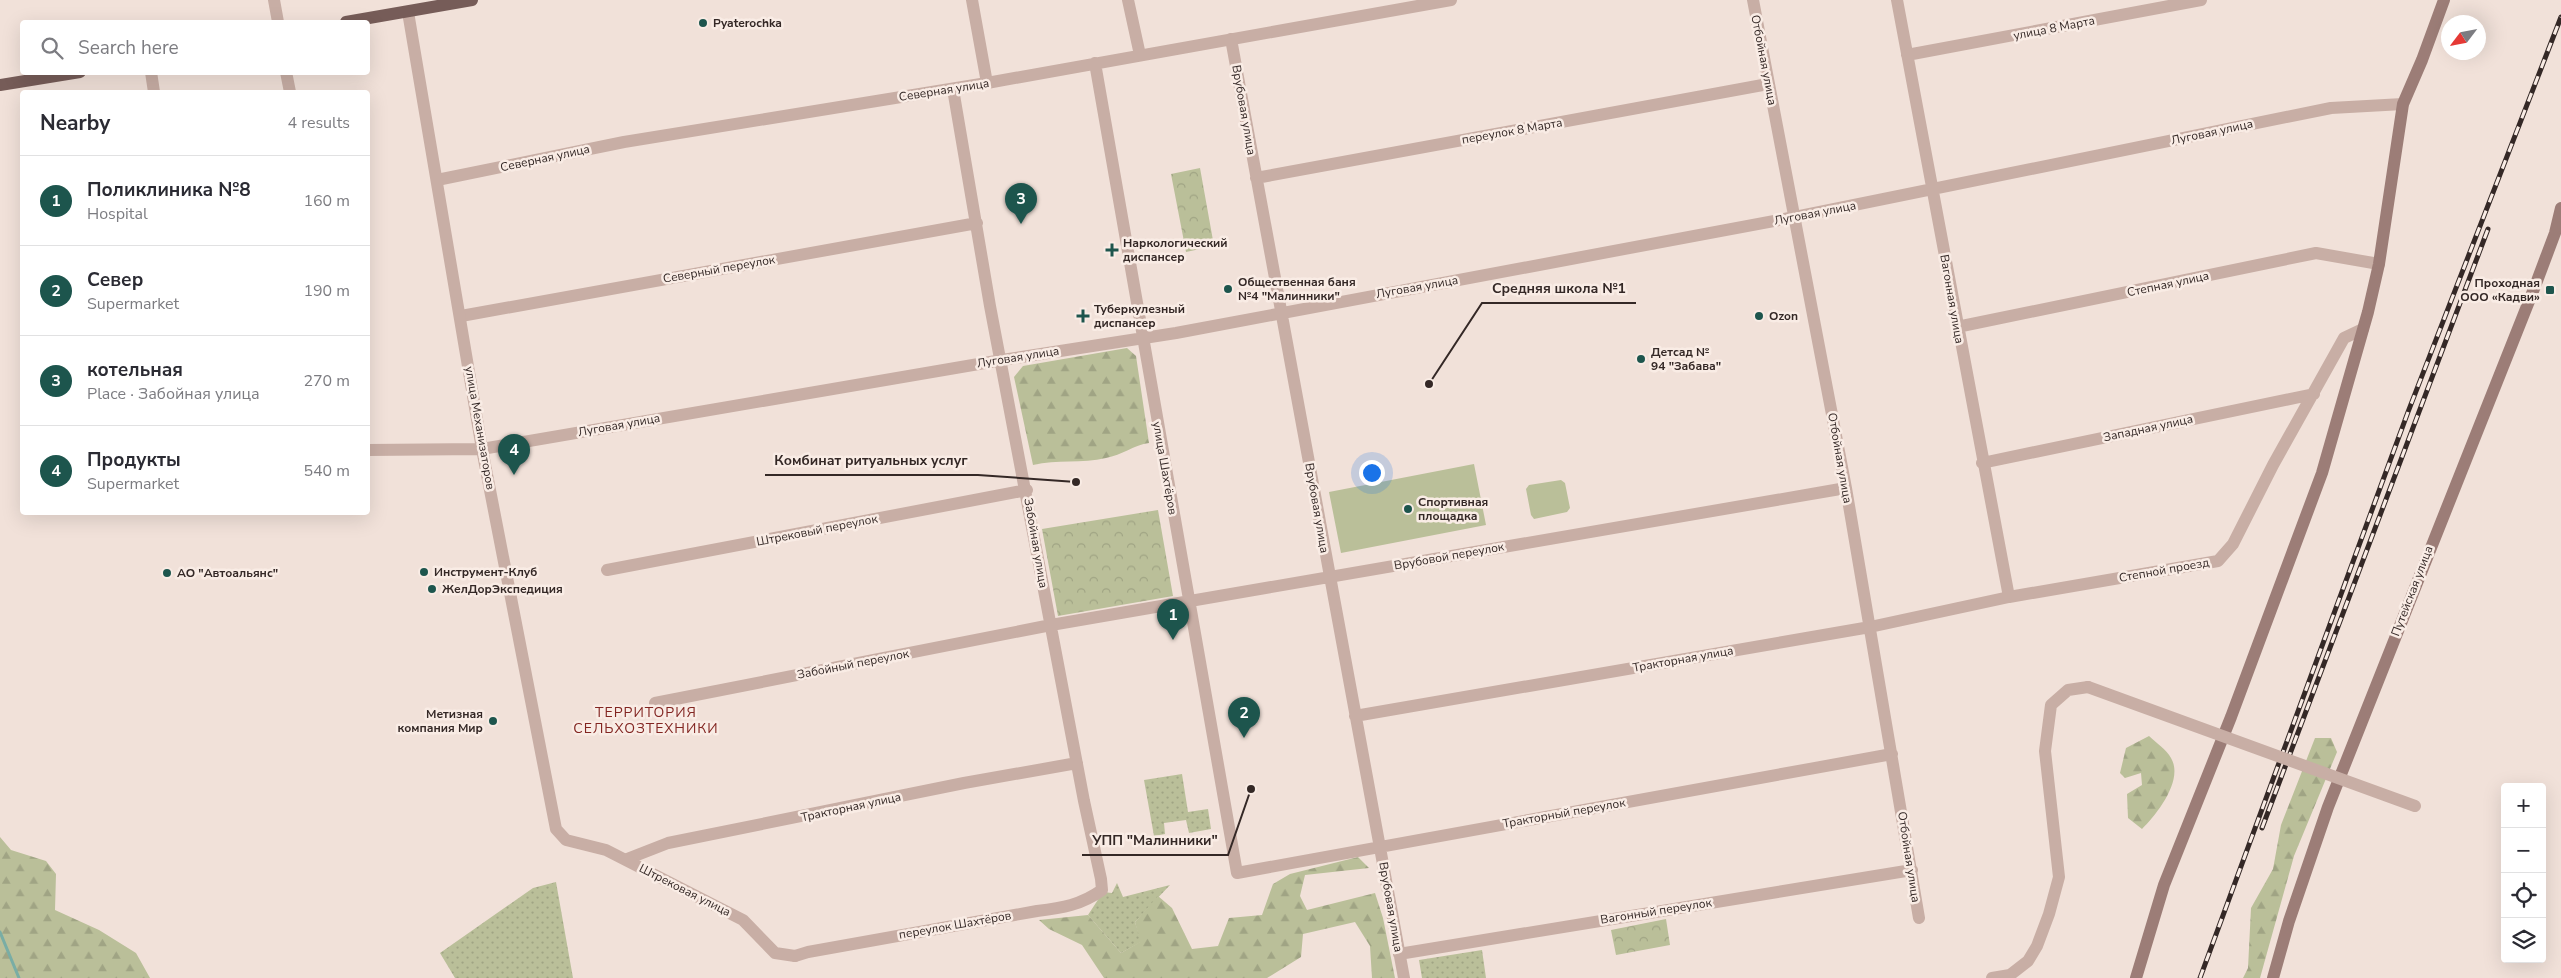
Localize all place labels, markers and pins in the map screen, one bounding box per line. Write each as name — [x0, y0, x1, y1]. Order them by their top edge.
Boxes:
place label: Pyaterochka — [713, 15, 782, 31]
marker: Pyaterochka — [697, 17, 709, 29]
pin: 3 — [1005, 183, 1037, 224]
place label: Наркологический диспансер — [1123, 235, 1228, 265]
marker: Наркологический диспансер — [1105, 243, 1119, 257]
place label: Общественная баня №4 "Малинники" — [1238, 274, 1356, 304]
callout: Средняя школа №1 — [1482, 274, 1636, 303]
place label: Проходная ООО «Кадви» — [2460, 275, 2540, 305]
marker: Общественная баня №4 "Малинники" — [1222, 283, 1234, 295]
marker: Проходная ООО «Кадви» — [2544, 284, 2556, 296]
place label: Туберкулезный диспансер — [1094, 301, 1185, 331]
place label: Ozon — [1769, 308, 1798, 324]
marker: Туберкулезный диспансер — [1076, 309, 1090, 323]
marker: Ozon — [1753, 310, 1765, 322]
place label: Детсад № 94 "Забава" — [1651, 344, 1721, 374]
marker: Детсад № 94 "Забава" — [1635, 353, 1647, 365]
pin: 4 — [498, 434, 530, 475]
callout: Комбинат ритуальных услуг — [765, 446, 978, 475]
place label: Спортивная площадка — [1418, 494, 1488, 524]
marker: Спортивная площадка — [1402, 503, 1414, 515]
place label: Инструмент-Клуб — [434, 564, 537, 580]
place label: АО "Автоальянс" — [177, 565, 278, 581]
marker: Инструмент-Клуб — [418, 566, 430, 578]
marker: АО "Автоальянс" — [161, 567, 173, 579]
place label: ЖелДорЭкспедиция — [442, 581, 563, 597]
marker: ЖелДорЭкспедиция — [426, 583, 438, 595]
pin: 1 — [1157, 599, 1189, 640]
pin: 2 — [1228, 697, 1260, 738]
place label: Метизная компания Мир — [397, 706, 483, 736]
marker: Метизная компания Мир — [487, 715, 499, 727]
callout: УПП "Малинники" — [1082, 826, 1228, 855]

